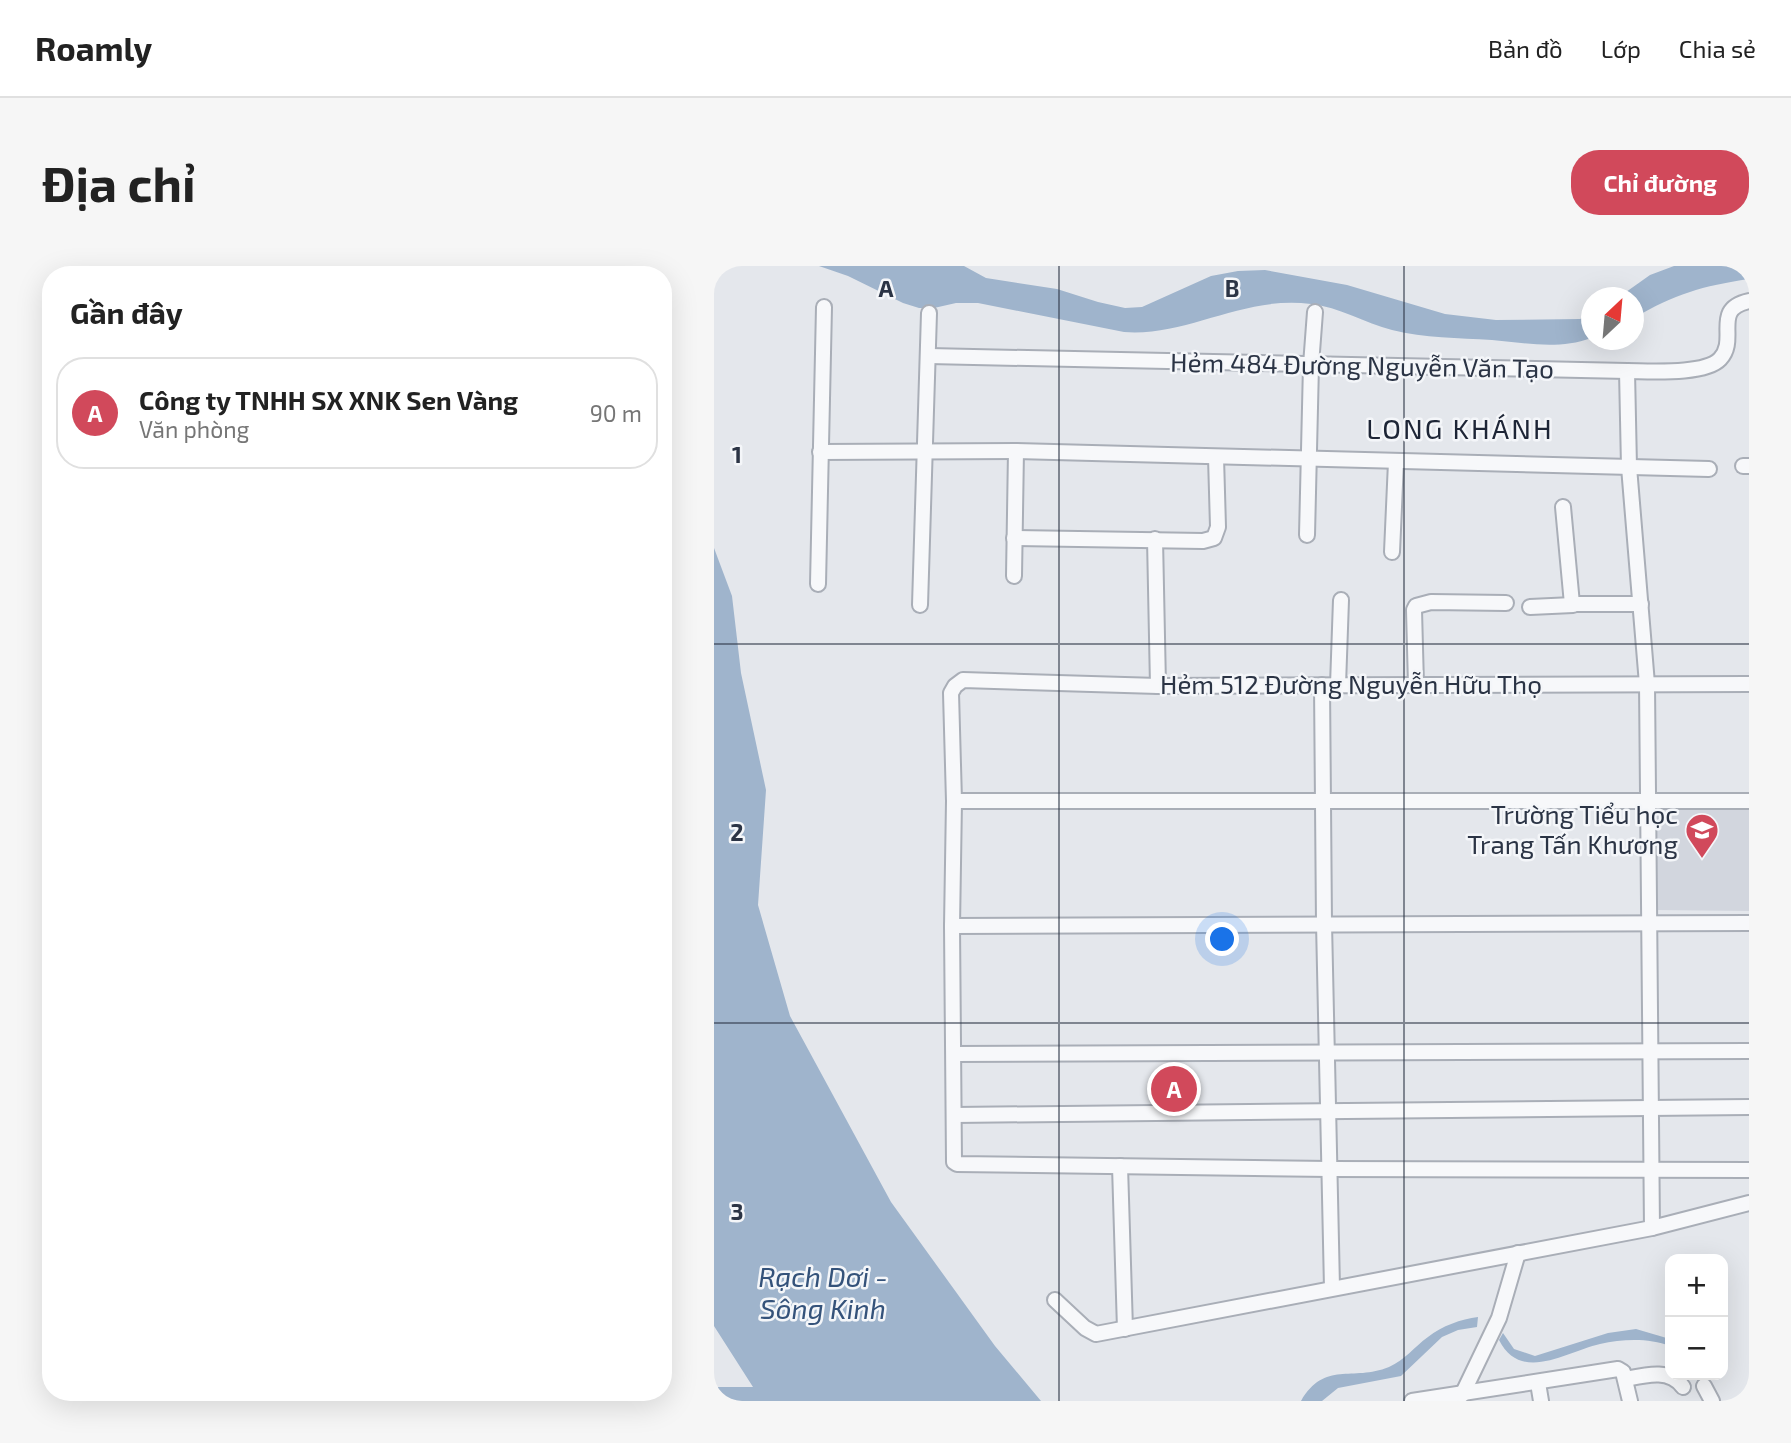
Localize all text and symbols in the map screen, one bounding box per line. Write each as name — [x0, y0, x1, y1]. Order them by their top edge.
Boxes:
text: Roamly — [35, 28, 152, 68]
text: Bản đồ — [1488, 34, 1563, 63]
text: Lớp — [1601, 34, 1641, 63]
text: Chia sẻ — [1679, 34, 1756, 63]
button: Chỉ đường — [1571, 150, 1749, 215]
text: Địa chỉ — [42, 153, 196, 212]
text: A — [878, 274, 894, 302]
text: B — [1225, 274, 1239, 302]
north arrow — [1581, 287, 1644, 350]
text: Gần đây — [70, 294, 183, 330]
street label: Hẻm 484 Đường Nguyễn Văn Tạo — [1170, 346, 1554, 383]
text: Công ty TNHH SX XNK Sen Vàng — [139, 384, 518, 415]
text: A — [87, 399, 103, 427]
text: 90 m — [590, 399, 642, 427]
district label: LONG KHÁNH — [1366, 411, 1554, 445]
text: Văn phòng — [139, 415, 249, 443]
text: 1 — [732, 440, 742, 468]
street label: Hẻm 512 Đường Nguyễn Hữu Thọ — [1160, 668, 1542, 699]
place label: Trường Tiểu học Trang Tấn Khương — [1467, 798, 1678, 859]
school or university icon: Trường Tiểu học Trang Tấn Khương — [1683, 811, 1721, 860]
text: 2 — [730, 818, 744, 846]
your location — [1205, 922, 1239, 956]
pin: A — [1151, 1063, 1197, 1115]
text: 3 — [730, 1197, 744, 1225]
map controls — [1665, 1254, 1728, 1380]
button: + — [1665, 1254, 1728, 1317]
water label: Rạch Dơi - Sông Kinh — [758, 1259, 888, 1325]
button: − — [1665, 1317, 1728, 1380]

